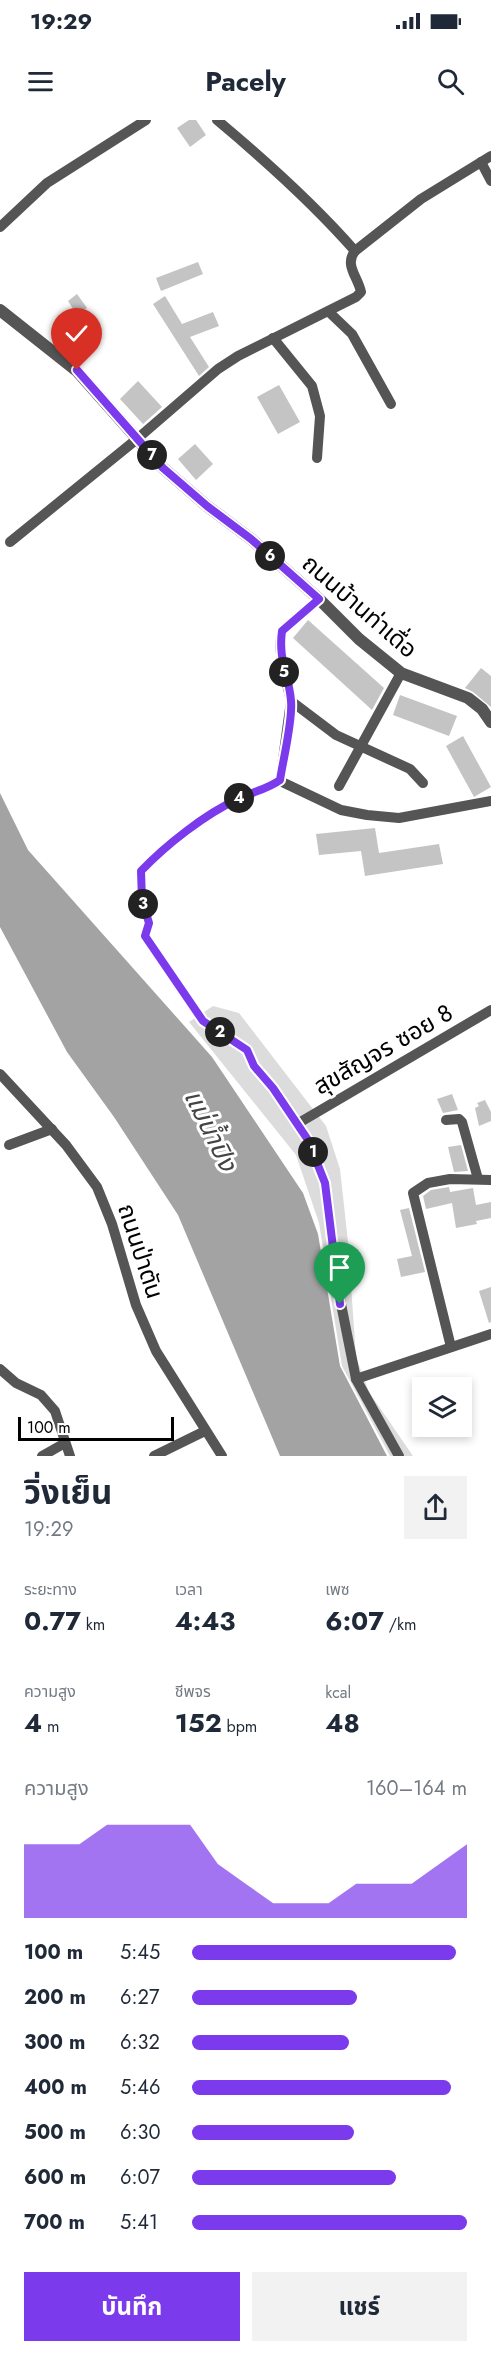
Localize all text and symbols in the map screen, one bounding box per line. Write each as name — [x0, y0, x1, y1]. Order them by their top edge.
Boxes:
text: 19:29 — [30, 5, 92, 37]
text: Pacely — [205, 62, 286, 101]
icon: menu — [24, 65, 57, 98]
icon: search — [434, 65, 467, 98]
pin — [51, 308, 102, 370]
icon: check — [60, 317, 93, 350]
pin: 7 — [137, 440, 167, 470]
text: 7 — [147, 443, 157, 466]
pin: 6 — [255, 541, 285, 571]
text: 6 — [265, 544, 275, 567]
street label: ถนนบ้านท่าเดื่อ — [295, 546, 425, 666]
pin: 5 — [269, 657, 299, 687]
text: 5 — [279, 660, 289, 683]
pin: 4 — [224, 783, 254, 813]
text: 4 — [233, 786, 245, 809]
pin: 3 — [128, 889, 158, 919]
text: 3 — [138, 892, 148, 915]
street label: สุขสัญจร ซอย 8 — [307, 995, 459, 1103]
pin: 2 — [205, 1017, 235, 1047]
text: 2 — [215, 1020, 225, 1043]
water label: แม่น้ำปิง — [175, 1083, 248, 1178]
pin: 1 — [298, 1137, 328, 1167]
text: 1 — [309, 1140, 317, 1163]
street label: ถนนป่าตัน — [109, 1199, 173, 1303]
pin — [314, 1242, 365, 1304]
icon: arrive — [323, 1251, 356, 1284]
map controls — [412, 1377, 472, 1437]
button: layers — [412, 1377, 472, 1437]
scale bar — [18, 1414, 174, 1442]
text: 100 m — [27, 1416, 71, 1439]
text: วิ่งเย็น — [24, 1469, 112, 1516]
button: share — [404, 1476, 467, 1539]
text: 19:29 — [24, 1515, 73, 1544]
text: ระยะทาง — [24, 1578, 77, 1601]
text: เวลา — [175, 1578, 203, 1601]
text: เพซ — [325, 1578, 350, 1601]
text: 0.77 — [24, 1602, 81, 1640]
text: 4:43 — [175, 1602, 235, 1640]
text: 6:07 — [325, 1602, 384, 1640]
text: km — [81, 1613, 105, 1636]
text: /km — [384, 1613, 417, 1636]
text: ความสูง — [24, 1680, 76, 1703]
text: ชีพจร — [175, 1680, 211, 1703]
text: kcal — [325, 1681, 351, 1704]
text: 4 — [24, 1704, 42, 1742]
text: 152 — [175, 1704, 222, 1742]
text: 48 — [325, 1704, 360, 1742]
text: m — [42, 1715, 59, 1738]
text: bpm — [222, 1715, 257, 1738]
text: ความสูง — [24, 1774, 89, 1803]
text: 160–164 m — [366, 1774, 467, 1803]
text: 100 m — [24, 1938, 83, 1967]
text: 5:45 — [120, 1938, 160, 1967]
text: 200 m — [24, 1983, 86, 2012]
text: 6:27 — [120, 1983, 159, 2012]
text: 300 m — [24, 2028, 85, 2057]
text: 6:32 — [120, 2028, 160, 2057]
text: 400 m — [24, 2073, 87, 2102]
text: 5:46 — [120, 2073, 160, 2102]
text: 500 m — [24, 2118, 86, 2147]
text: 6:30 — [120, 2118, 160, 2147]
text: 600 m — [24, 2163, 86, 2192]
text: 6:07 — [120, 2163, 160, 2192]
text: 700 m — [24, 2208, 85, 2237]
text: 5:41 — [120, 2208, 158, 2237]
button: บันทึก — [24, 2272, 240, 2341]
button: แชร์ — [252, 2272, 467, 2341]

